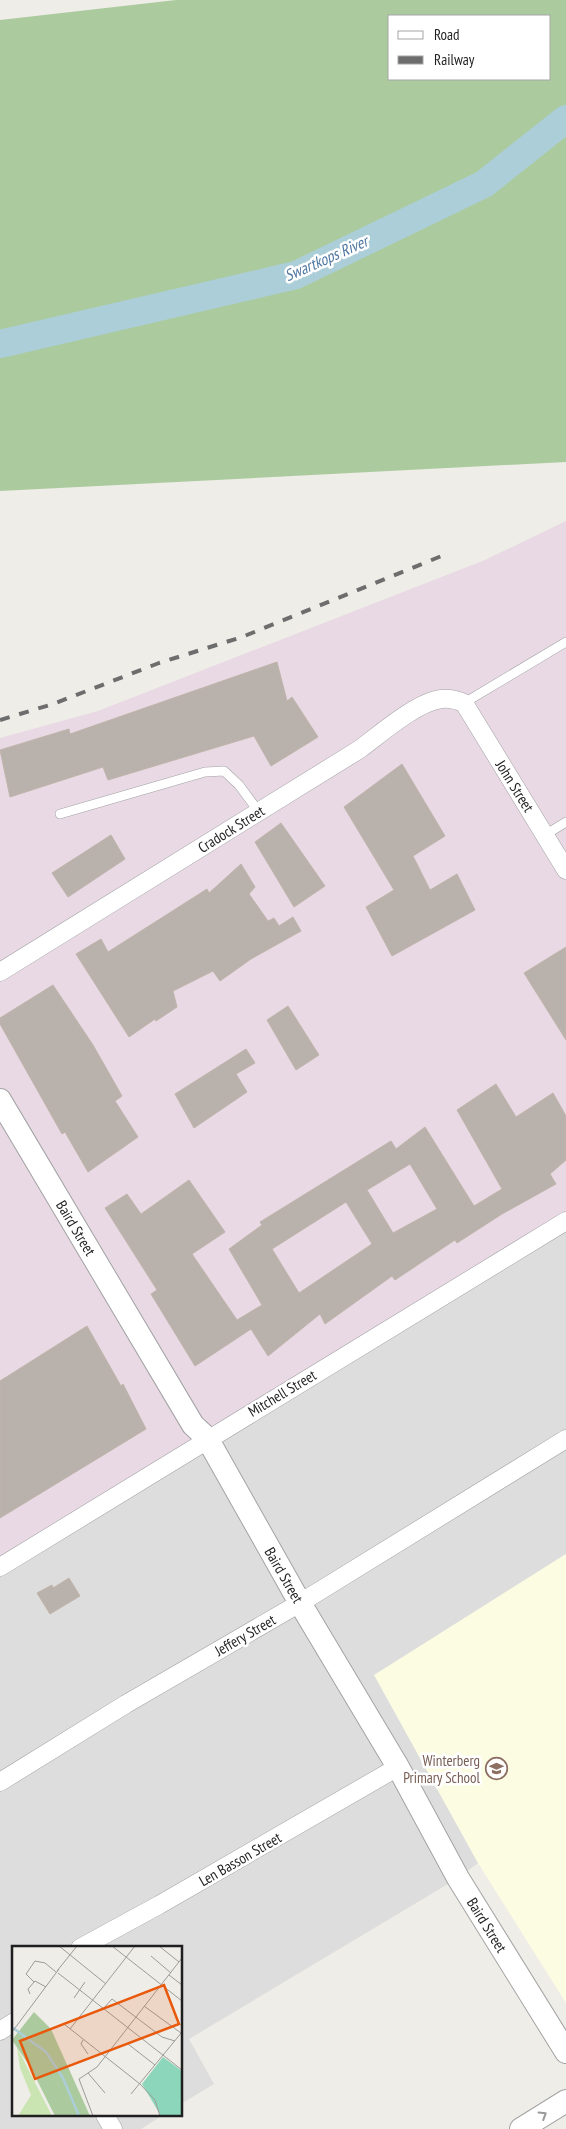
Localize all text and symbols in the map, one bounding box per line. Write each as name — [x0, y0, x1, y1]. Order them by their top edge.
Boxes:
legend — [388, 15, 551, 80]
text: Road — [434, 25, 460, 44]
text: Railway — [434, 50, 475, 69]
water label: Swartkops River — [281, 230, 373, 285]
street label: John Street — [491, 756, 538, 815]
street label: Cradock Street — [194, 801, 268, 857]
street label: Baird Street — [52, 1197, 100, 1259]
street label: Mitchell Street — [244, 1365, 320, 1421]
street label: Baird Street — [260, 1544, 308, 1606]
street label: Jeffery Street — [210, 1610, 279, 1661]
place label: Winterberg Primary School — [403, 1751, 480, 1787]
school or university icon: Winterberg Primary School — [484, 1757, 508, 1781]
street label: Len Basson Street — [195, 1828, 285, 1890]
street label: Baird Street — [463, 1894, 511, 1956]
inset map — [12, 1946, 182, 2116]
one-way arrow — [538, 2112, 547, 2122]

